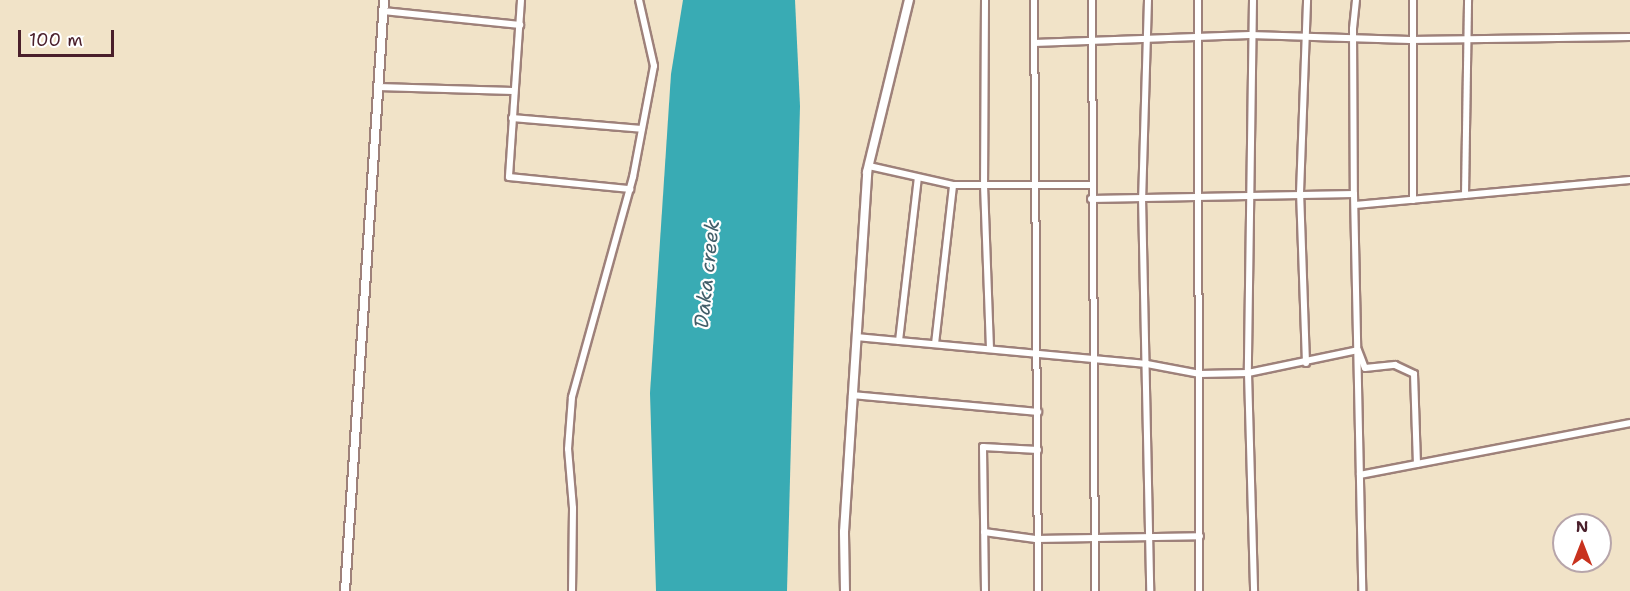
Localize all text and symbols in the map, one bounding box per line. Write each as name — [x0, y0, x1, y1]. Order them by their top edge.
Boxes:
scale bar — [21, 18, 117, 56]
text: 100 m — [29, 28, 83, 52]
water label: Daka creek — [689, 219, 725, 329]
north arrow — [1552, 513, 1612, 573]
text: N — [1576, 516, 1588, 537]

